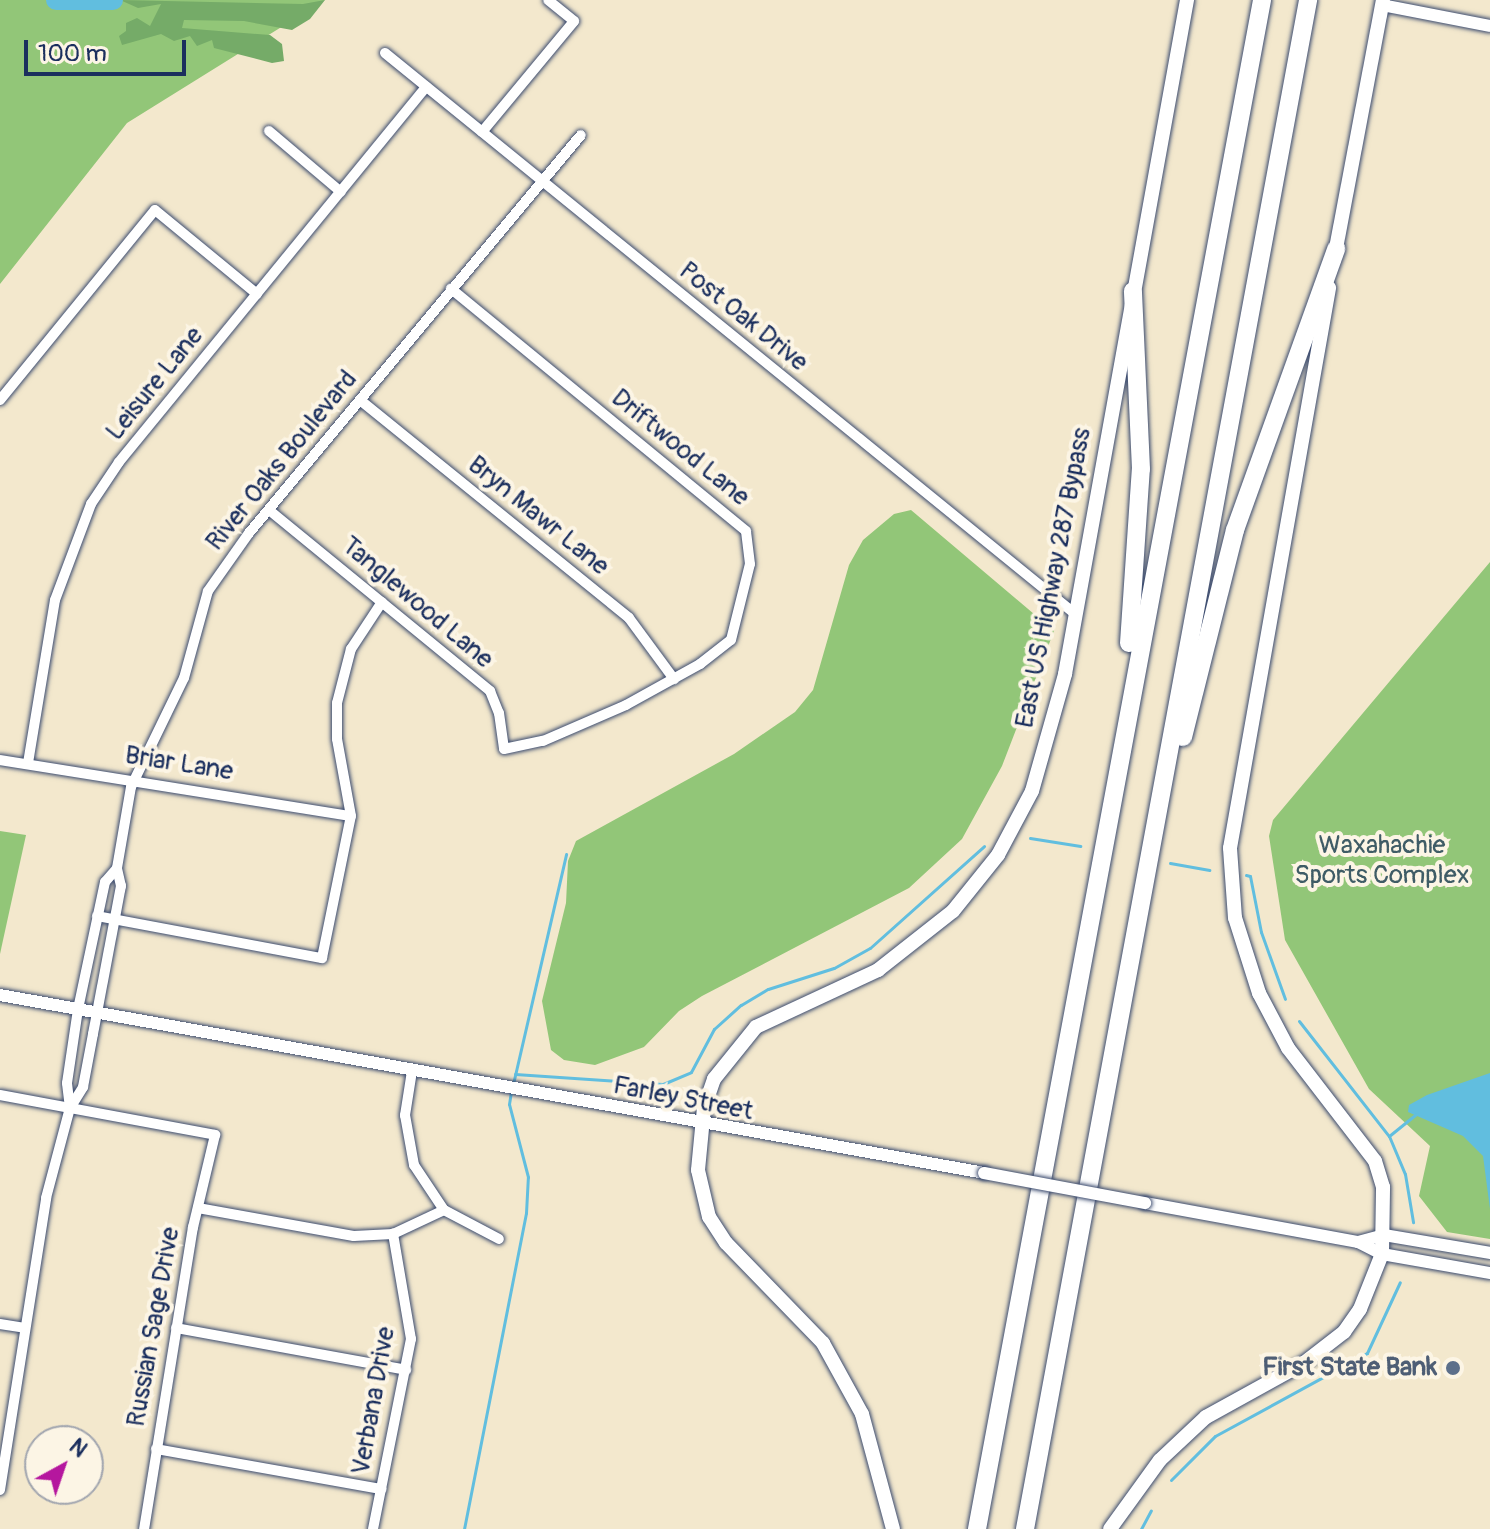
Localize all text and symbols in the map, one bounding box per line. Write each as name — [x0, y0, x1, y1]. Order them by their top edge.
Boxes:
scale bar — [28, 24, 190, 74]
text: 100 m — [38, 39, 107, 68]
street label: Post Oak Drive — [672, 256, 814, 378]
street label: Leisure Lane — [100, 321, 210, 447]
street label: River Oaks Boulevard — [200, 365, 364, 557]
street label: Driftwood Lane — [605, 383, 755, 513]
street label: East US Highway 287 Bypass — [1010, 425, 1098, 731]
street label: Bryn Mawr Lane — [461, 450, 615, 582]
street label: Tanglewood Lane — [335, 531, 499, 675]
street label: Briar Lane — [123, 740, 235, 788]
park label: Waxahachie Sports Complex — [1294, 830, 1470, 892]
street label: Farley Street — [610, 1070, 756, 1128]
street label: Russian Sage Drive — [121, 1225, 187, 1429]
street label: Verbana Drive — [346, 1325, 402, 1477]
place label: First State Bank — [1262, 1352, 1437, 1384]
marker: First State Bank — [1444, 1359, 1462, 1377]
north arrow — [24, 1425, 104, 1505]
text: N — [63, 1433, 93, 1464]

